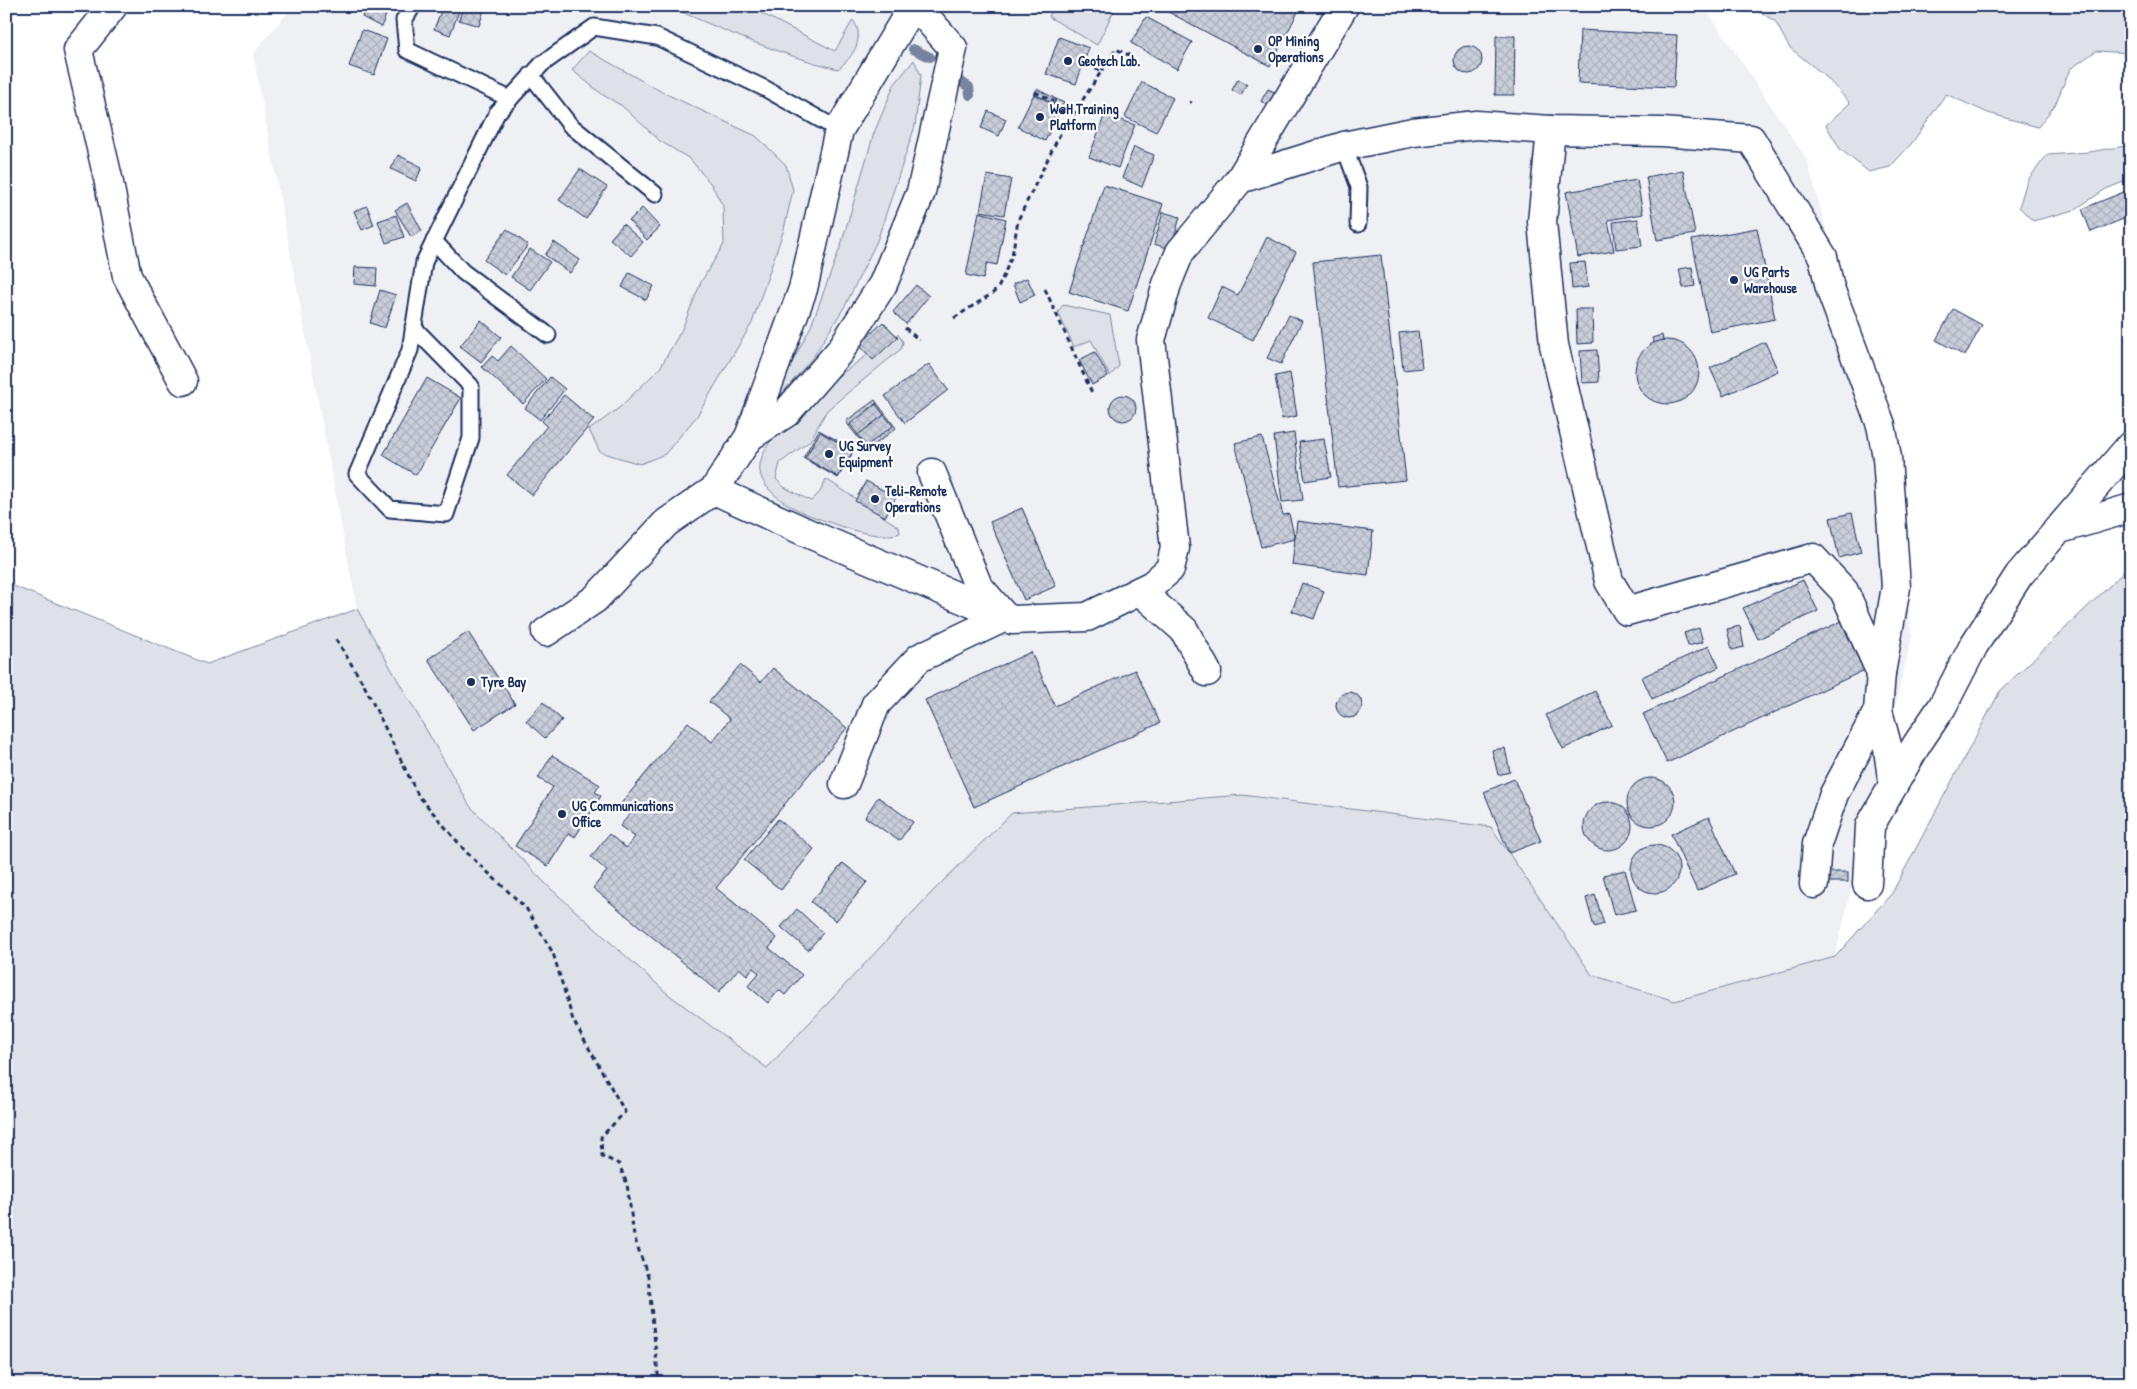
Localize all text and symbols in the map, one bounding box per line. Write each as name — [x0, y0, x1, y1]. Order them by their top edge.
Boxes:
place label: OP Mining Operations — [1268, 31, 1324, 68]
marker: OP Mining Operations — [1252, 43, 1264, 55]
place label: Geotech Lab. — [1078, 51, 1140, 70]
marker: Geotech Lab. — [1062, 55, 1074, 67]
place label: W@H Training Platform — [1050, 99, 1119, 134]
marker: W@H Training Platform — [1034, 111, 1046, 123]
place label: UG Parts Warehouse — [1744, 262, 1798, 297]
marker: UG Parts Warehouse — [1728, 274, 1740, 286]
place label: UG Survey Equipment — [839, 436, 894, 473]
marker: UG Survey Equipment — [823, 448, 835, 460]
place label: Teli-Remote Operations — [884, 481, 948, 518]
marker: Teli-Remote Operations — [869, 493, 881, 505]
place label: Tyre Bay — [480, 672, 526, 693]
marker: Tyre Bay — [465, 676, 477, 688]
place label: UG Communications Office — [572, 796, 674, 831]
marker: UG Communications Office — [556, 808, 568, 820]

